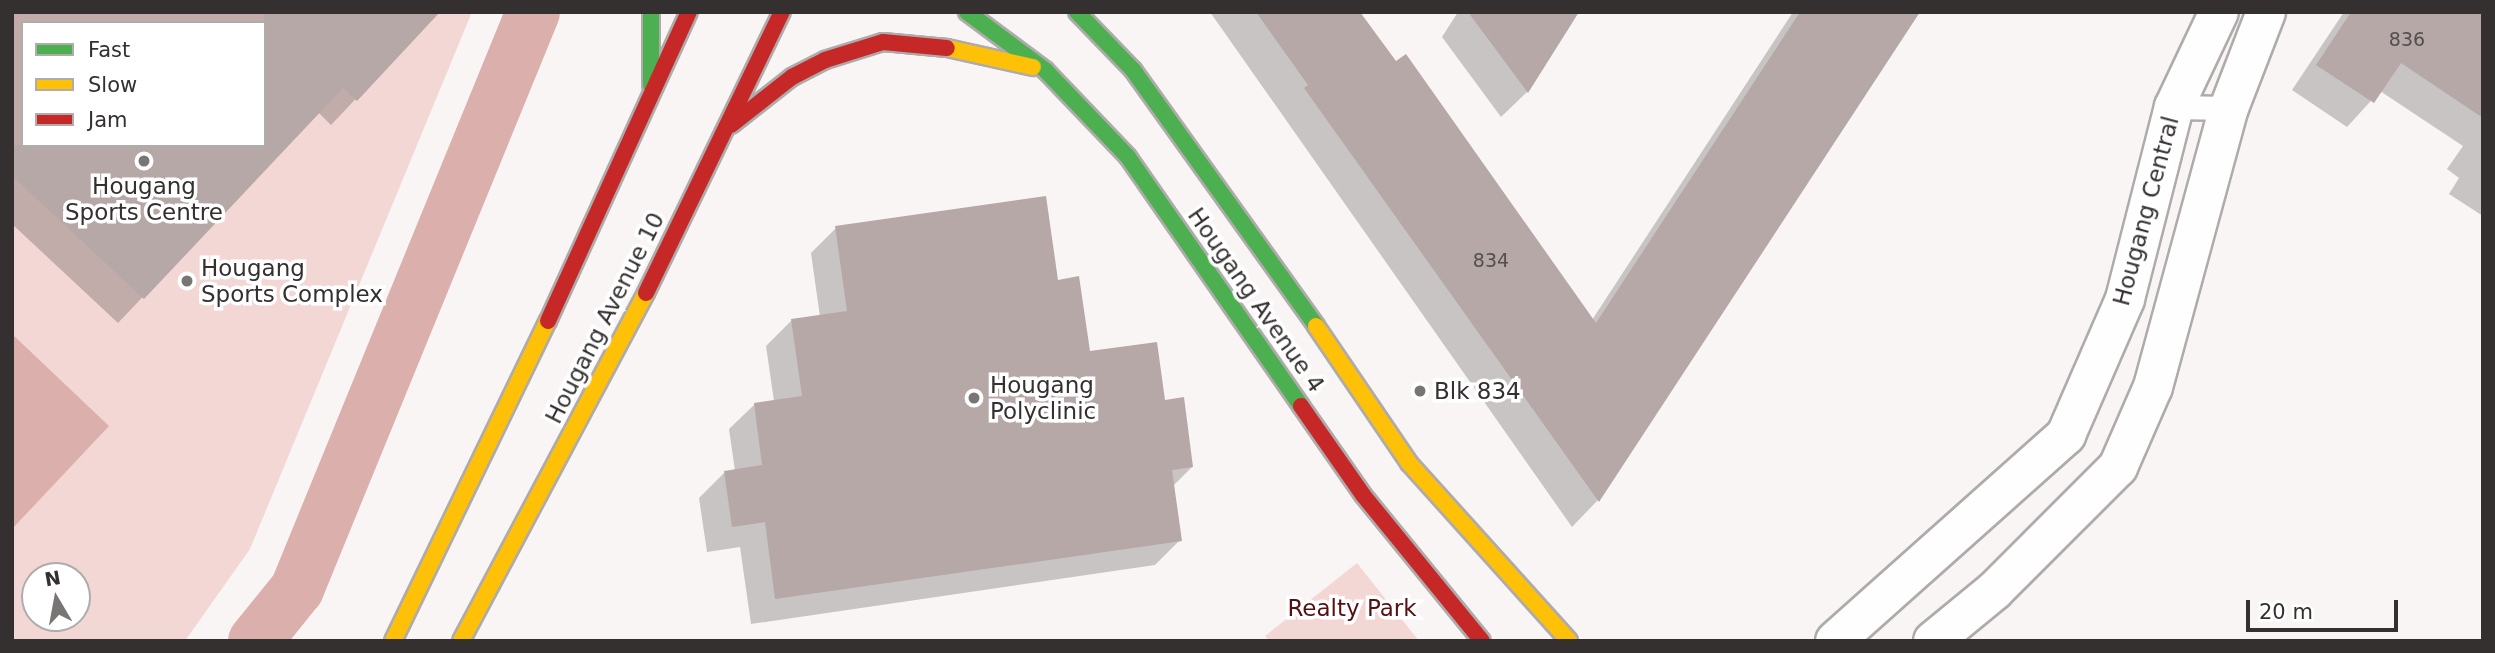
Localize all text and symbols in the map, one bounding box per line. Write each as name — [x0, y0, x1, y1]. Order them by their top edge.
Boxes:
legend — [21, 21, 266, 147]
house number: 836 — [2389, 29, 2425, 51]
text: Fast — [88, 38, 130, 62]
text: Slow — [88, 73, 137, 97]
text: Jam — [88, 108, 128, 132]
street label: Hougang Central — [2107, 113, 2185, 309]
marker: Hougang Sports Centre — [136, 153, 152, 169]
place label: Hougang Sports Centre — [65, 172, 223, 226]
street label: Hougang Avenue 4 — [1182, 203, 1330, 397]
street label: Hougang Avenue 10 — [540, 208, 670, 428]
house number: 834 — [1473, 250, 1509, 272]
place label: Hougang Sports Complex — [201, 254, 383, 308]
marker: Hougang Sports Complex — [179, 273, 195, 289]
place label: Hougang Polyclinic — [990, 371, 1096, 425]
place label: Blk 834 — [1434, 377, 1521, 405]
marker: Blk 834 — [1412, 383, 1428, 399]
marker: Hougang Polyclinic — [964, 388, 984, 408]
north arrow — [21, 562, 91, 632]
text: N — [43, 566, 62, 591]
scale bar — [2250, 586, 2402, 630]
park label: Realty Park — [1287, 594, 1417, 622]
text: 20 m — [2259, 600, 2313, 624]

